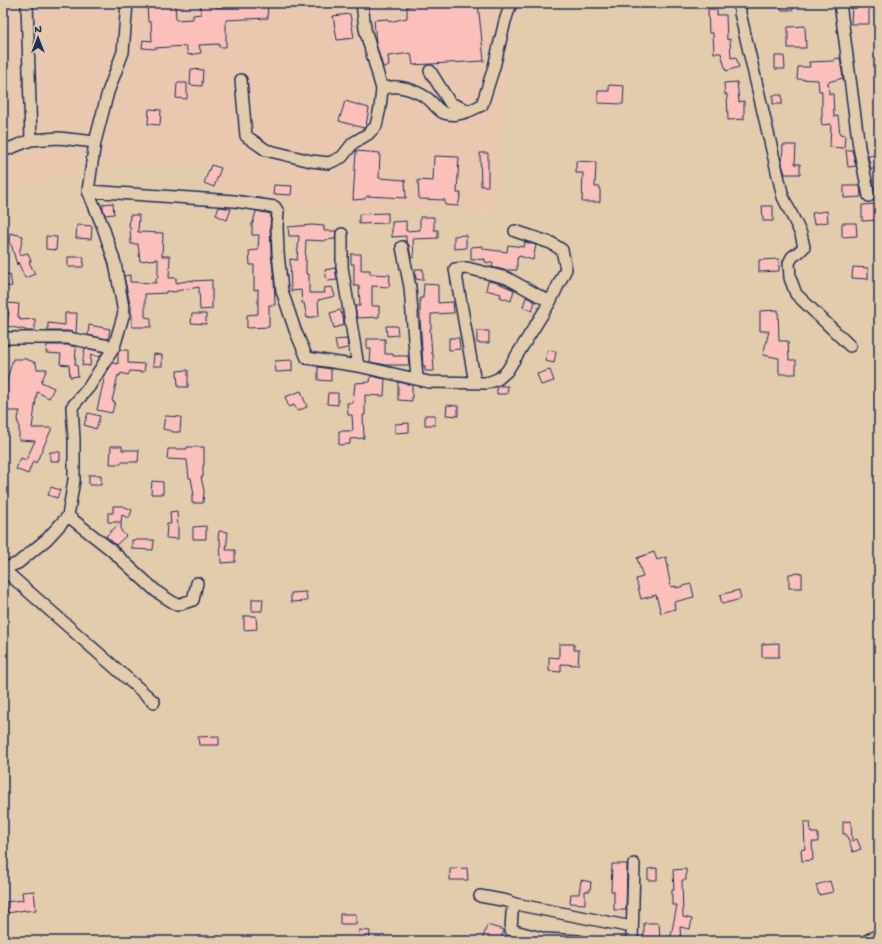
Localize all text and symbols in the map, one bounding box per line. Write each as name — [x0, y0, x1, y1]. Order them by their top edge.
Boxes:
north arrow — [18, 18, 58, 58]
text: N — [34, 24, 42, 36]

